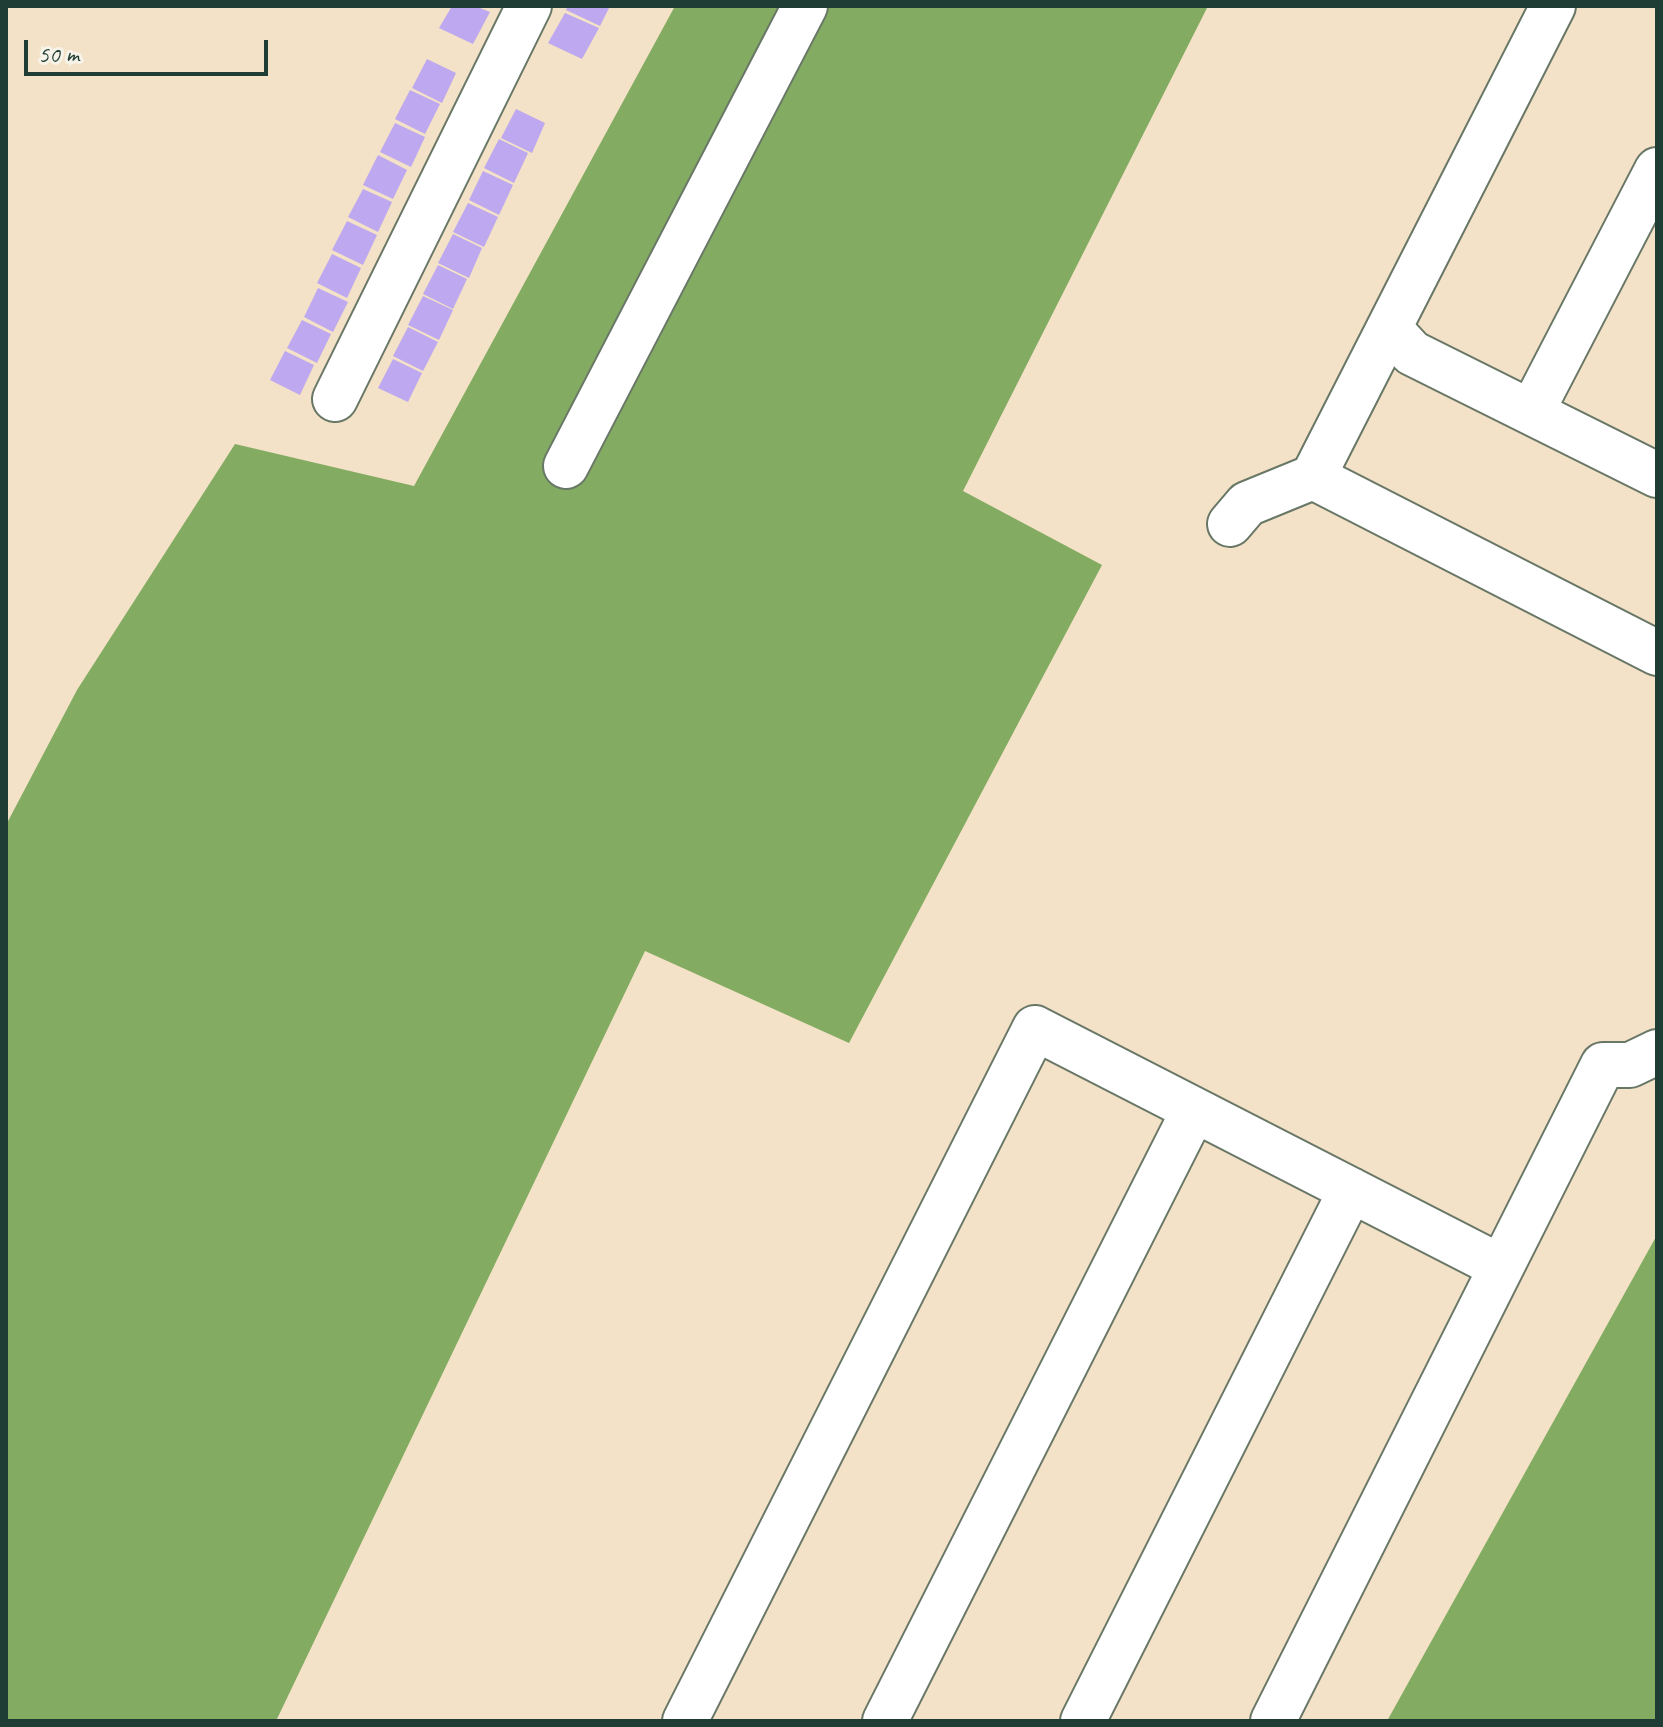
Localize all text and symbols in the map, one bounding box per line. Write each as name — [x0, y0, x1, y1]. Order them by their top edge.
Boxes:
scale bar — [28, 24, 272, 74]
text: 50 m — [38, 39, 79, 69]

